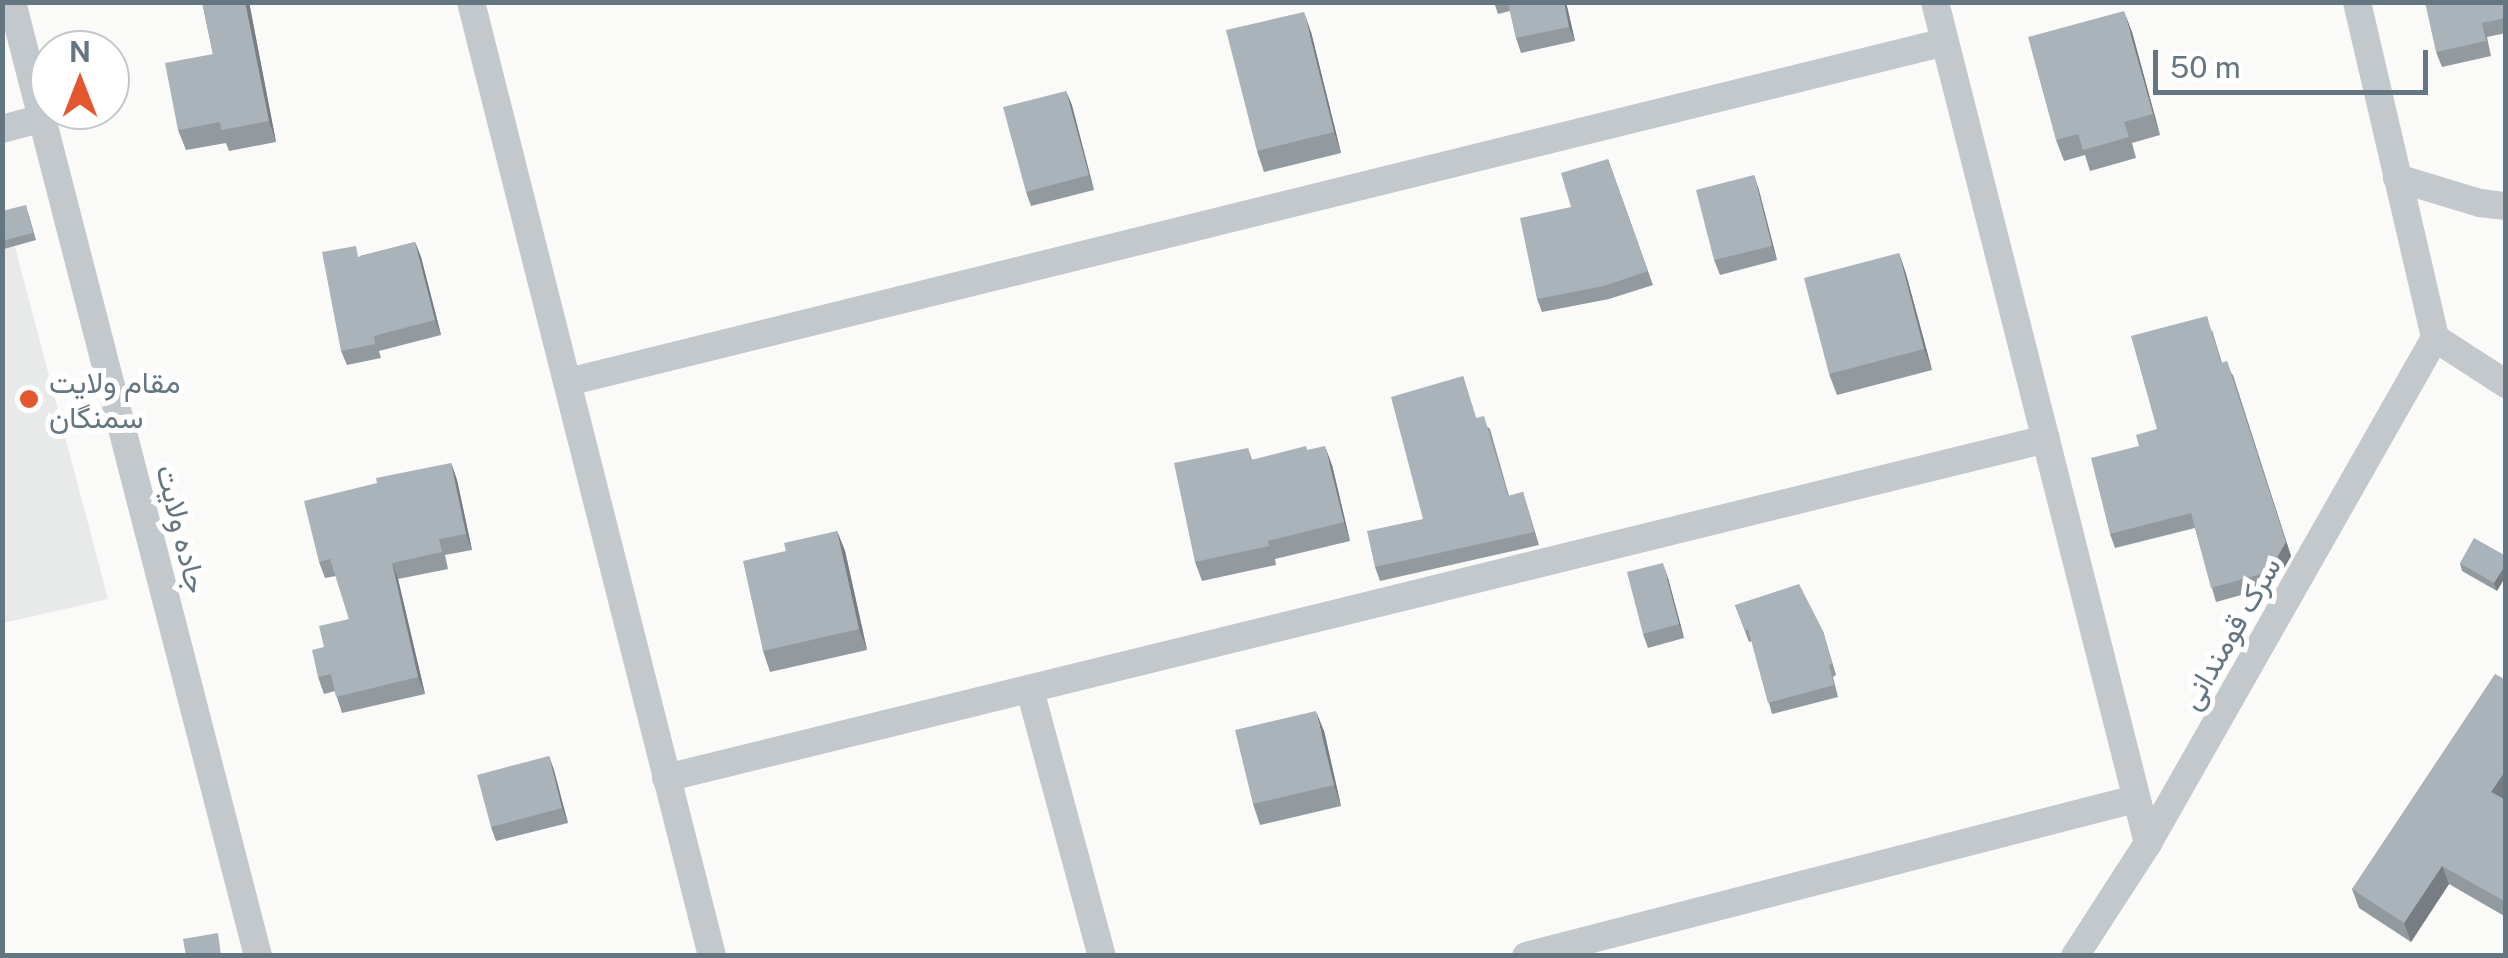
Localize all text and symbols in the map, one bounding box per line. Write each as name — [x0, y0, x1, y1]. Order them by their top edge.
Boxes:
north arrow — [30, 30, 130, 130]
scale bar — [2158, 30, 2433, 92]
text: N — [69, 35, 91, 68]
text: 50 m — [2170, 49, 2241, 85]
place label: مقام ولایت سمنگان — [49, 364, 181, 434]
marker: مقام ولایت سمنگان — [18, 388, 40, 410]
street label: جاده ولایت — [149, 461, 215, 597]
street label: سرک قومندانی — [2172, 550, 2288, 716]

